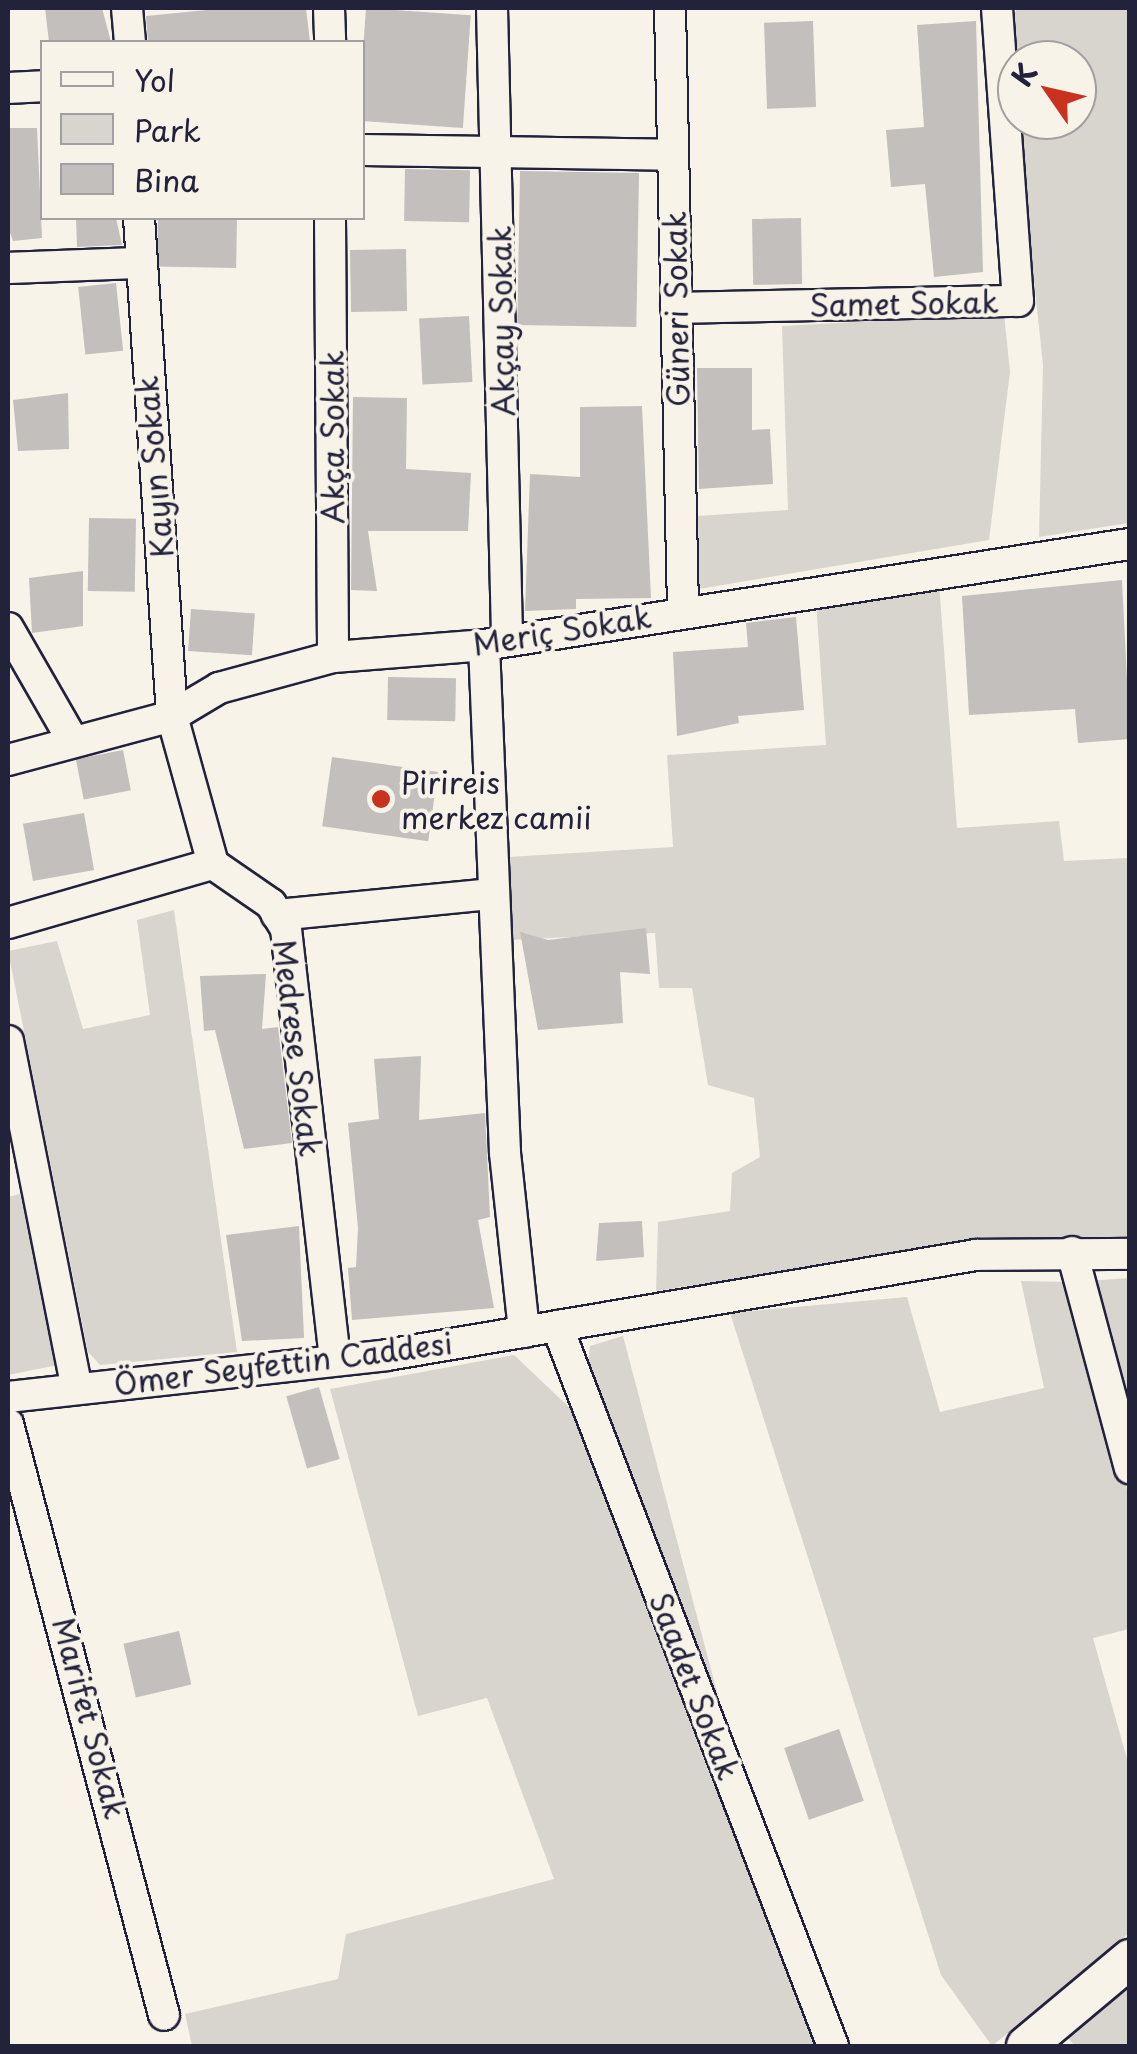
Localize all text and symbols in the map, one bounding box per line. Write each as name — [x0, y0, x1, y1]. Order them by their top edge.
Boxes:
legend — [40, 40, 365, 220]
north arrow — [997, 40, 1097, 140]
text: K — [1000, 54, 1047, 95]
text: Yol — [134, 57, 175, 102]
text: Park — [134, 107, 201, 152]
text: Bina — [134, 157, 199, 202]
street label: Güneri Sokak — [656, 210, 696, 408]
street label: Akçay Sokak — [481, 225, 521, 417]
street label: Samet Sokak — [807, 283, 1001, 323]
street label: Akça Sokak — [314, 349, 350, 525]
street label: Kayın Sokak — [128, 375, 180, 559]
street label: Meriç Sokak — [470, 598, 654, 662]
place label: Pirireis merkez camii — [401, 764, 594, 834]
marker: Pirireis merkez camii — [370, 788, 392, 810]
street label: Medrese Sokak — [267, 936, 329, 1160]
street label: Ömer Seyfettin Caddesi — [112, 1324, 454, 1402]
street label: Saadet Sokak — [642, 1586, 748, 1786]
street label: Marifet Sokak — [46, 1613, 134, 1823]

